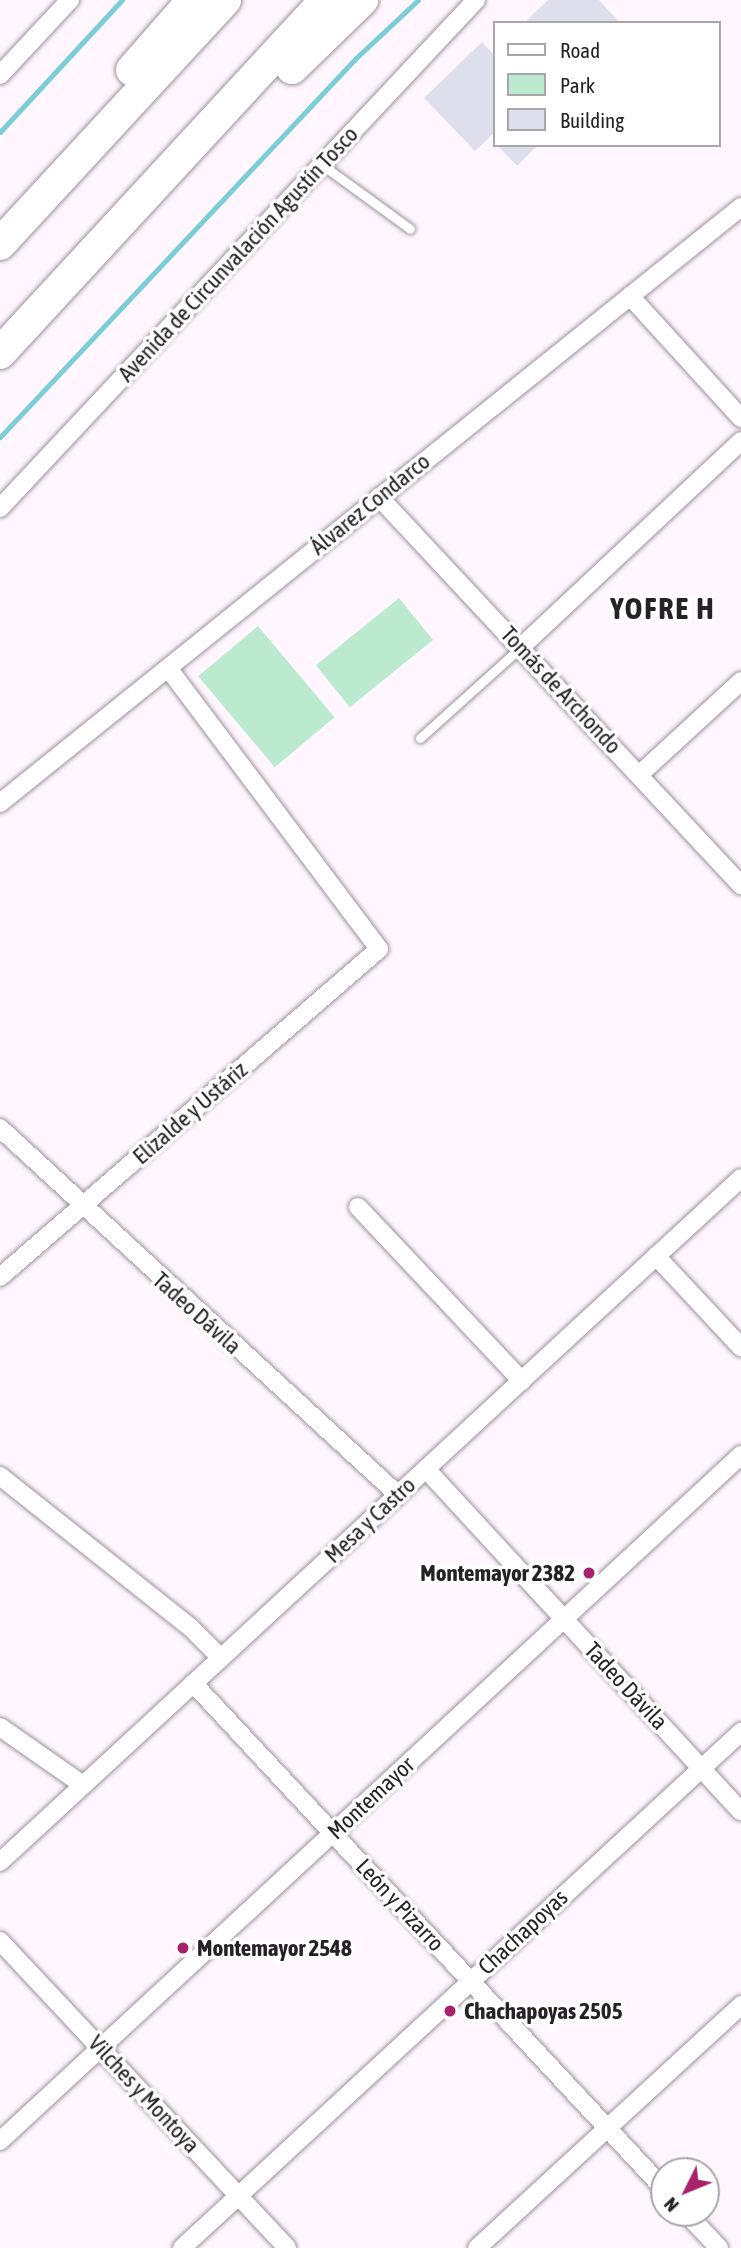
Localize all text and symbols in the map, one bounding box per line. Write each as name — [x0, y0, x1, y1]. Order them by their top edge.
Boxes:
legend — [492, 21, 720, 147]
text: Road — [560, 38, 600, 62]
text: Park — [560, 73, 595, 97]
text: Building — [560, 108, 624, 132]
street label: Avenida de Circunvalación Agustín Tosco — [112, 121, 364, 387]
street label: Álvarez Condarco — [305, 447, 435, 561]
district label: YOFRE H — [611, 590, 715, 626]
street label: Tomás de Archondo — [495, 621, 627, 759]
street label: Elizalde y Ustáriz — [127, 1056, 253, 1170]
street label: Tadeo Dávila — [147, 1266, 247, 1360]
street label: Mesa y Castro — [319, 1471, 421, 1569]
place label: Montemayor 2382 — [420, 1559, 575, 1587]
marker: Montemayor 2382 — [581, 1565, 597, 1581]
street label: Tadeo Dávila — [579, 1637, 673, 1735]
street label: Montemayor — [322, 1751, 420, 1845]
street label: León y Pizarro — [350, 1853, 450, 1957]
street label: Chachapoyas — [473, 1884, 573, 1980]
place label: Montemayor 2548 — [197, 1934, 352, 1962]
marker: Montemayor 2548 — [175, 1940, 191, 1956]
place label: Chachapoyas 2505 — [464, 1997, 622, 2025]
marker: Chachapoyas 2505 — [442, 2003, 458, 2019]
street label: Vilches y Montoya — [83, 2029, 205, 2159]
north arrow — [650, 2157, 720, 2227]
text: N — [659, 2193, 683, 2217]

